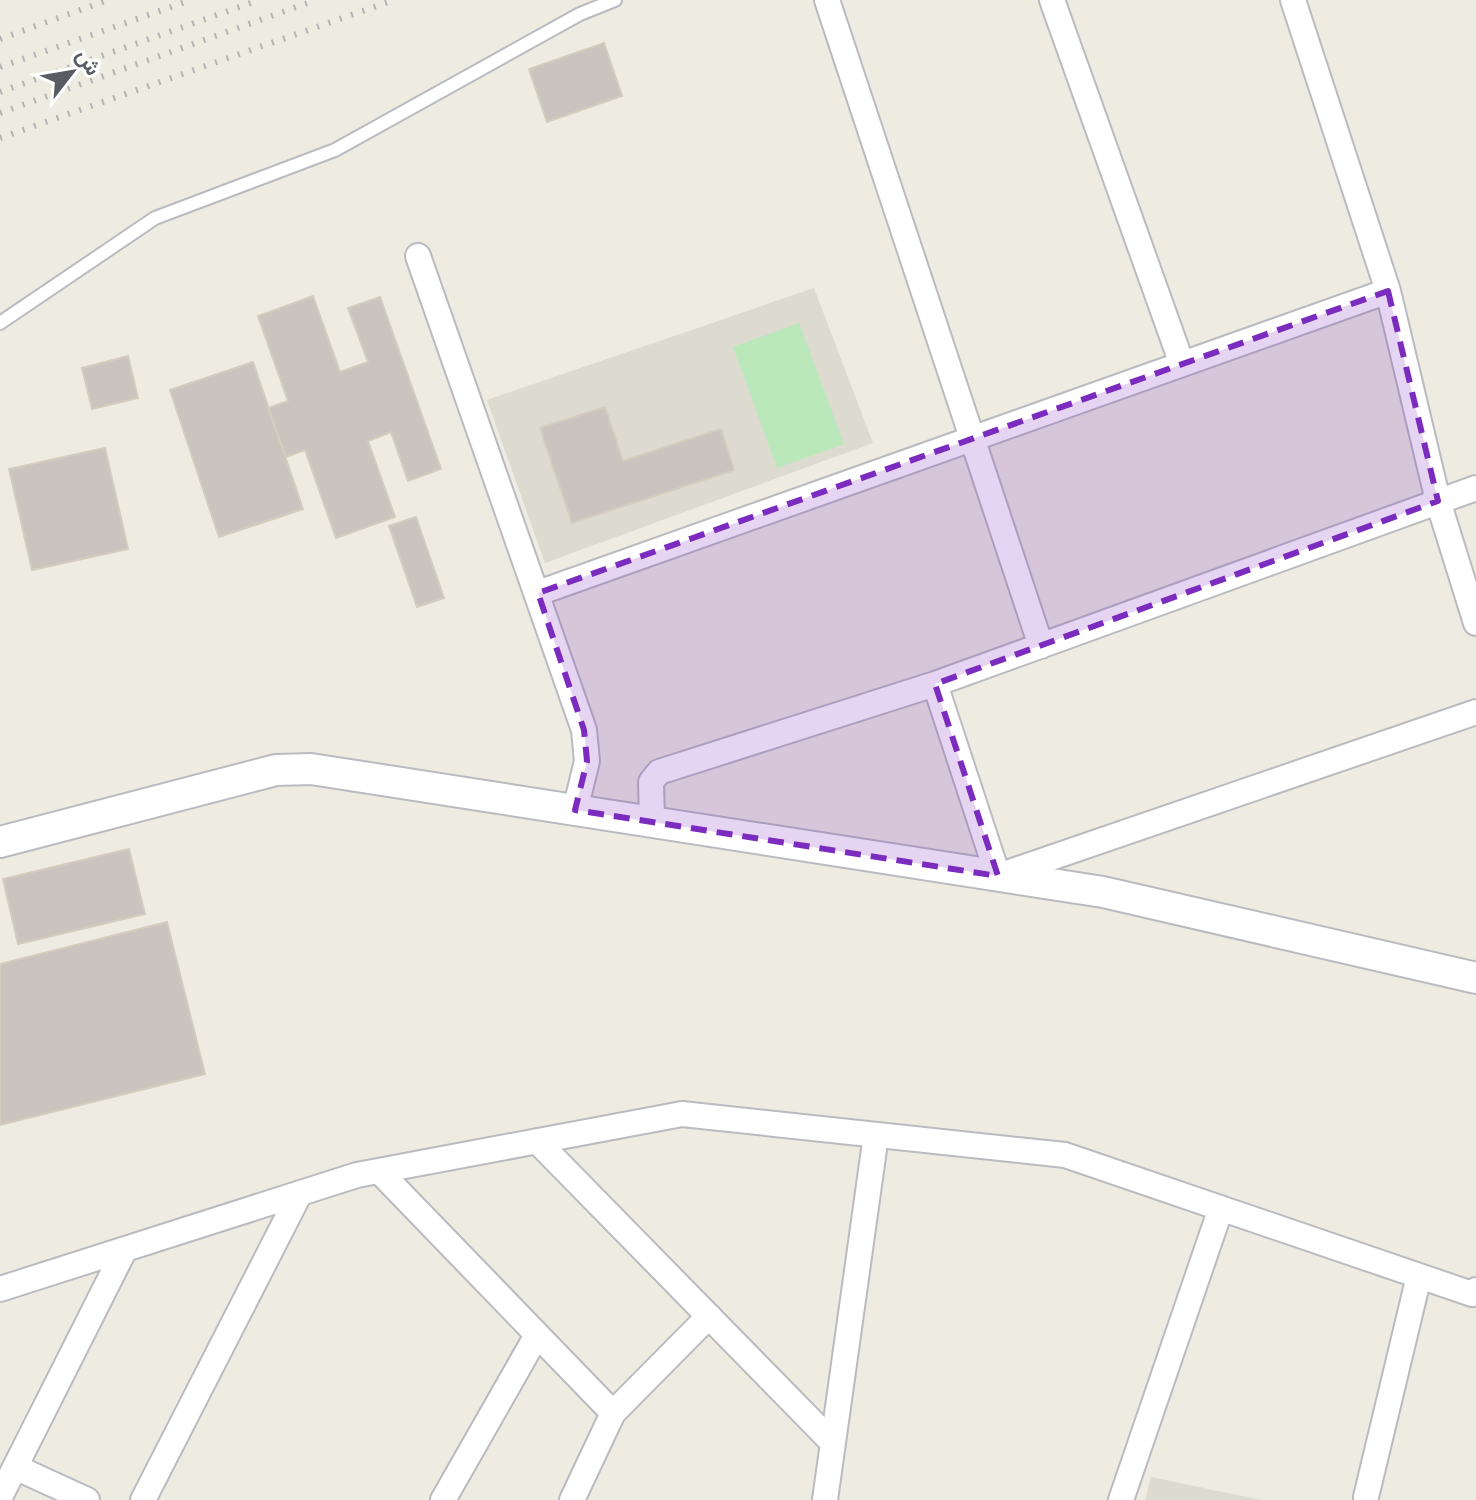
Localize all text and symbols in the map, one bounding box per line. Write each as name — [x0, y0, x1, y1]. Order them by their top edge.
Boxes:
north arrow — [32, 32, 112, 112]
text: ش — [70, 44, 106, 80]

